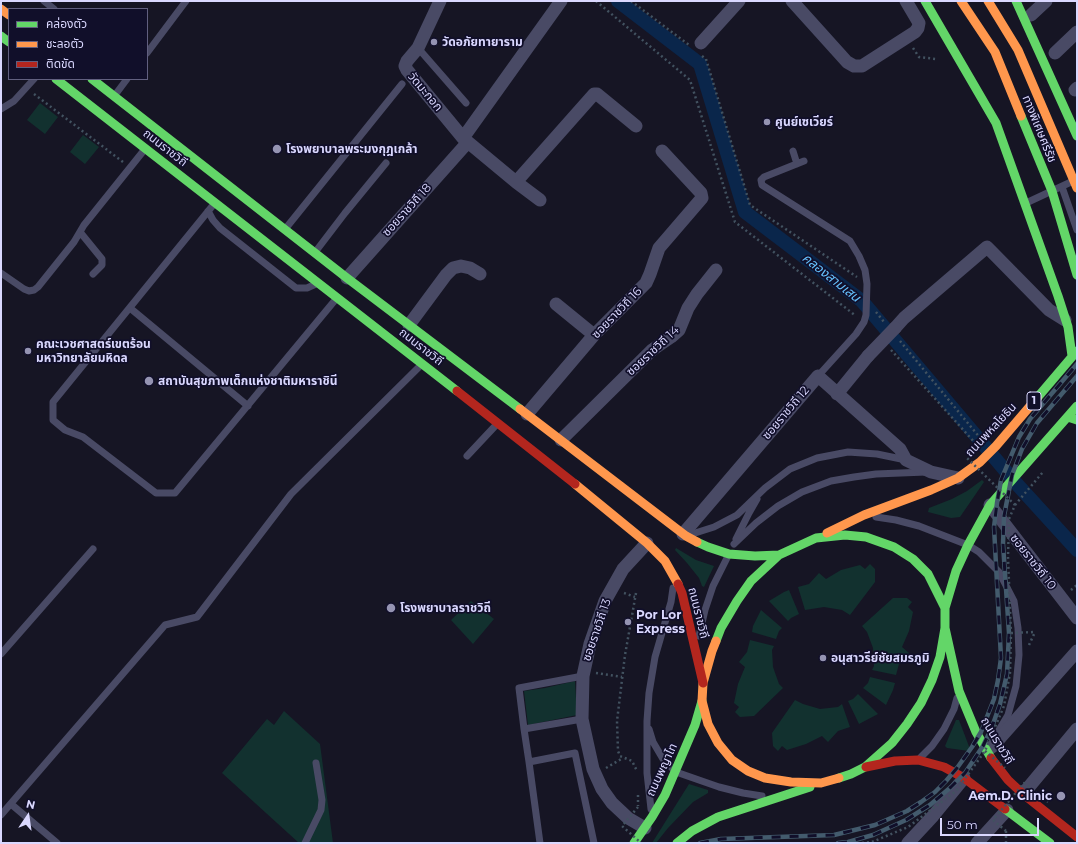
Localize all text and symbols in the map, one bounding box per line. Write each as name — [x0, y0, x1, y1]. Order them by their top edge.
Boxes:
legend — [8, 8, 148, 80]
text: คล่องตัว — [46, 16, 87, 31]
place label: วัดอภัยทายาราม — [442, 35, 523, 49]
text: ชะลอตัว — [46, 36, 84, 51]
marker: วัดอภัยทายาราม — [429, 37, 439, 47]
text: ติดขัด — [46, 56, 75, 71]
street label: วัดมะกอก — [405, 70, 445, 114]
street label: ทางพิเศษศรีรัช — [1019, 93, 1059, 165]
place label: ศูนย์เซเวียร์ — [775, 115, 833, 129]
marker: ศูนย์เซเวียร์ — [762, 117, 772, 127]
street label: ถนนราชวิถี — [140, 126, 190, 170]
place label: โรงพยาบาลพระมงกุฎเกล้า — [286, 142, 418, 156]
marker: โรงพยาบาลพระมงกุฎเกล้า — [271, 143, 283, 155]
street label: ซอยราชวิถี 18 — [379, 181, 435, 239]
water label: คลองสามเสน — [799, 250, 863, 306]
street label: ซอยราชวิถี 16 — [589, 284, 645, 342]
street label: ซอยราชวิถี 14 — [624, 323, 682, 379]
street label: ถนนราชวิถี — [396, 325, 446, 369]
place label: คณะเวชศาสตร์เขตร้อน มหาวิทยาลัยมหิดล — [36, 337, 151, 365]
marker: คณะเวชศาสตร์เขตร้อน มหาวิทยาลัยมหิดล — [23, 346, 33, 356]
place label: สถาบันสุขภาพเด็กแห่งชาติมหาราชินี — [158, 374, 337, 388]
marker: สถาบันสุขภาพเด็กแห่งชาติมหาราชินี — [143, 375, 155, 387]
street label: ซอยราชวิถี 12 — [759, 383, 813, 443]
road number: 1 — [1027, 392, 1041, 410]
street label: ถนนพหลโยธิน — [962, 400, 1020, 460]
street label: ซอยราชวิถี 10 — [1007, 531, 1059, 593]
street label: ถนนราชวิถี — [685, 586, 711, 640]
street label: ซอยราชวิถี 13 — [580, 597, 614, 663]
place label: โรงพยาบาลราชวิถี — [400, 601, 491, 615]
marker: โรงพยาบาลราชวิถี — [385, 602, 397, 614]
place label: Por Lor Express — [636, 608, 685, 636]
marker: Por Lor Express — [623, 617, 633, 627]
place label: อนุสาวรีย์ชัยสมรภูมิ — [831, 651, 929, 665]
marker: อนุสาวรีย์ชัยสมรภูมิ — [818, 653, 828, 663]
street label: ถนนราชวิถี — [977, 715, 1017, 767]
street label: ถนนพญาไท — [643, 741, 681, 799]
place label: Aem.D. Clinic — [968, 789, 1052, 803]
marker: Aem.D. Clinic — [1055, 790, 1067, 802]
north arrow — [8, 796, 48, 836]
text: N — [25, 796, 37, 812]
scale bar — [942, 810, 1041, 836]
text: 50 m — [947, 817, 978, 832]

